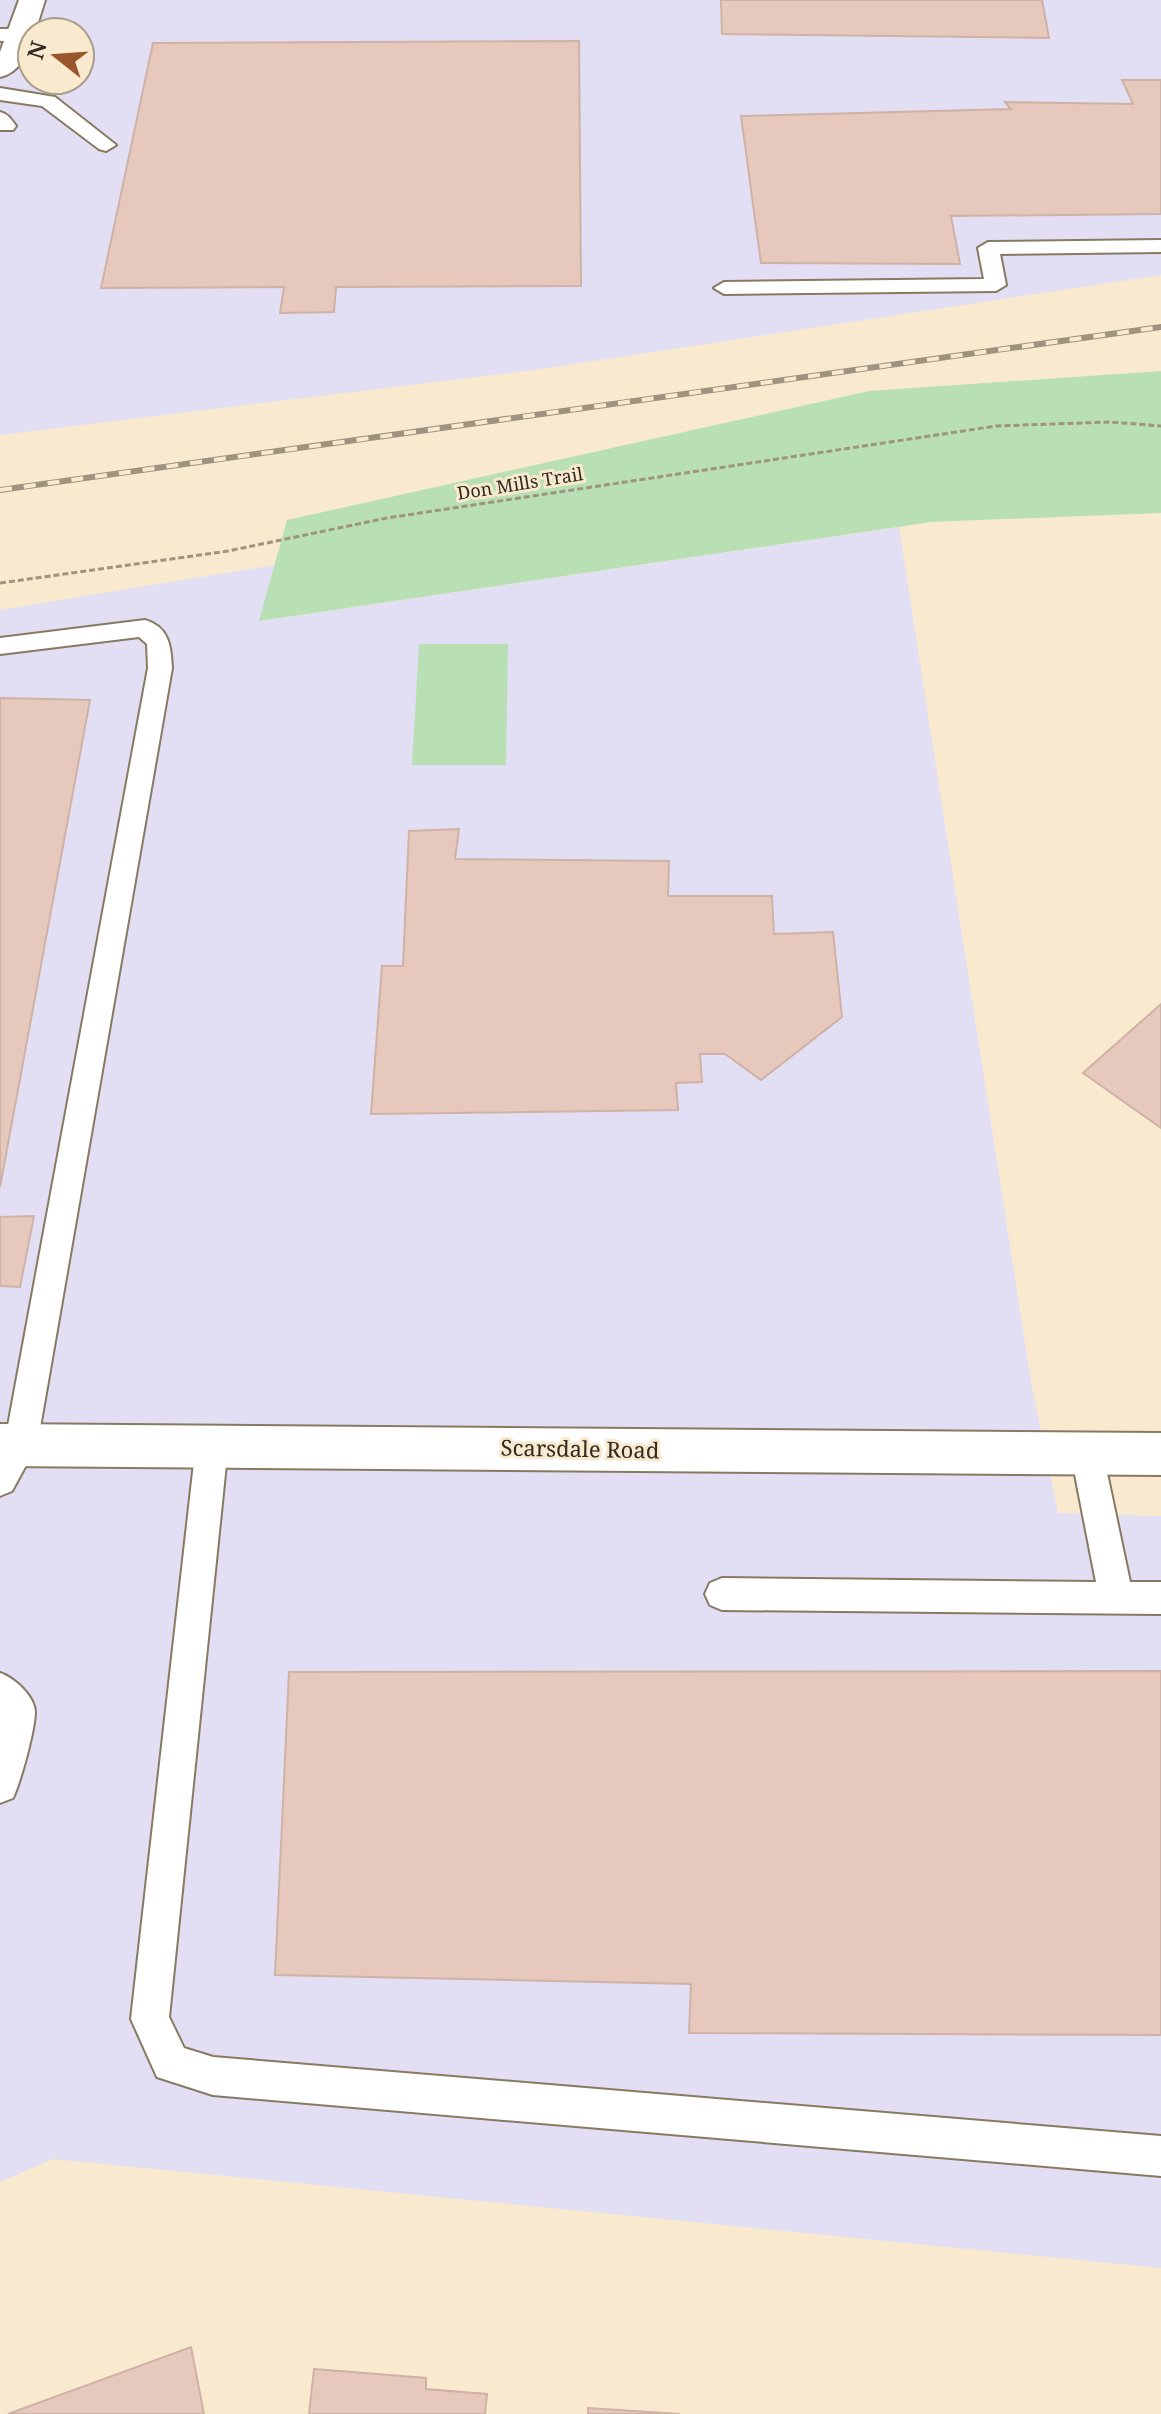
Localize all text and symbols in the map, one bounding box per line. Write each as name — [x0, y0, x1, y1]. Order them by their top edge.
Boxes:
north arrow — [16, 16, 96, 96]
text: N — [19, 37, 53, 63]
street label: Don Mills Trail — [455, 461, 585, 505]
street label: Scarsdale Road — [500, 1432, 660, 1464]

